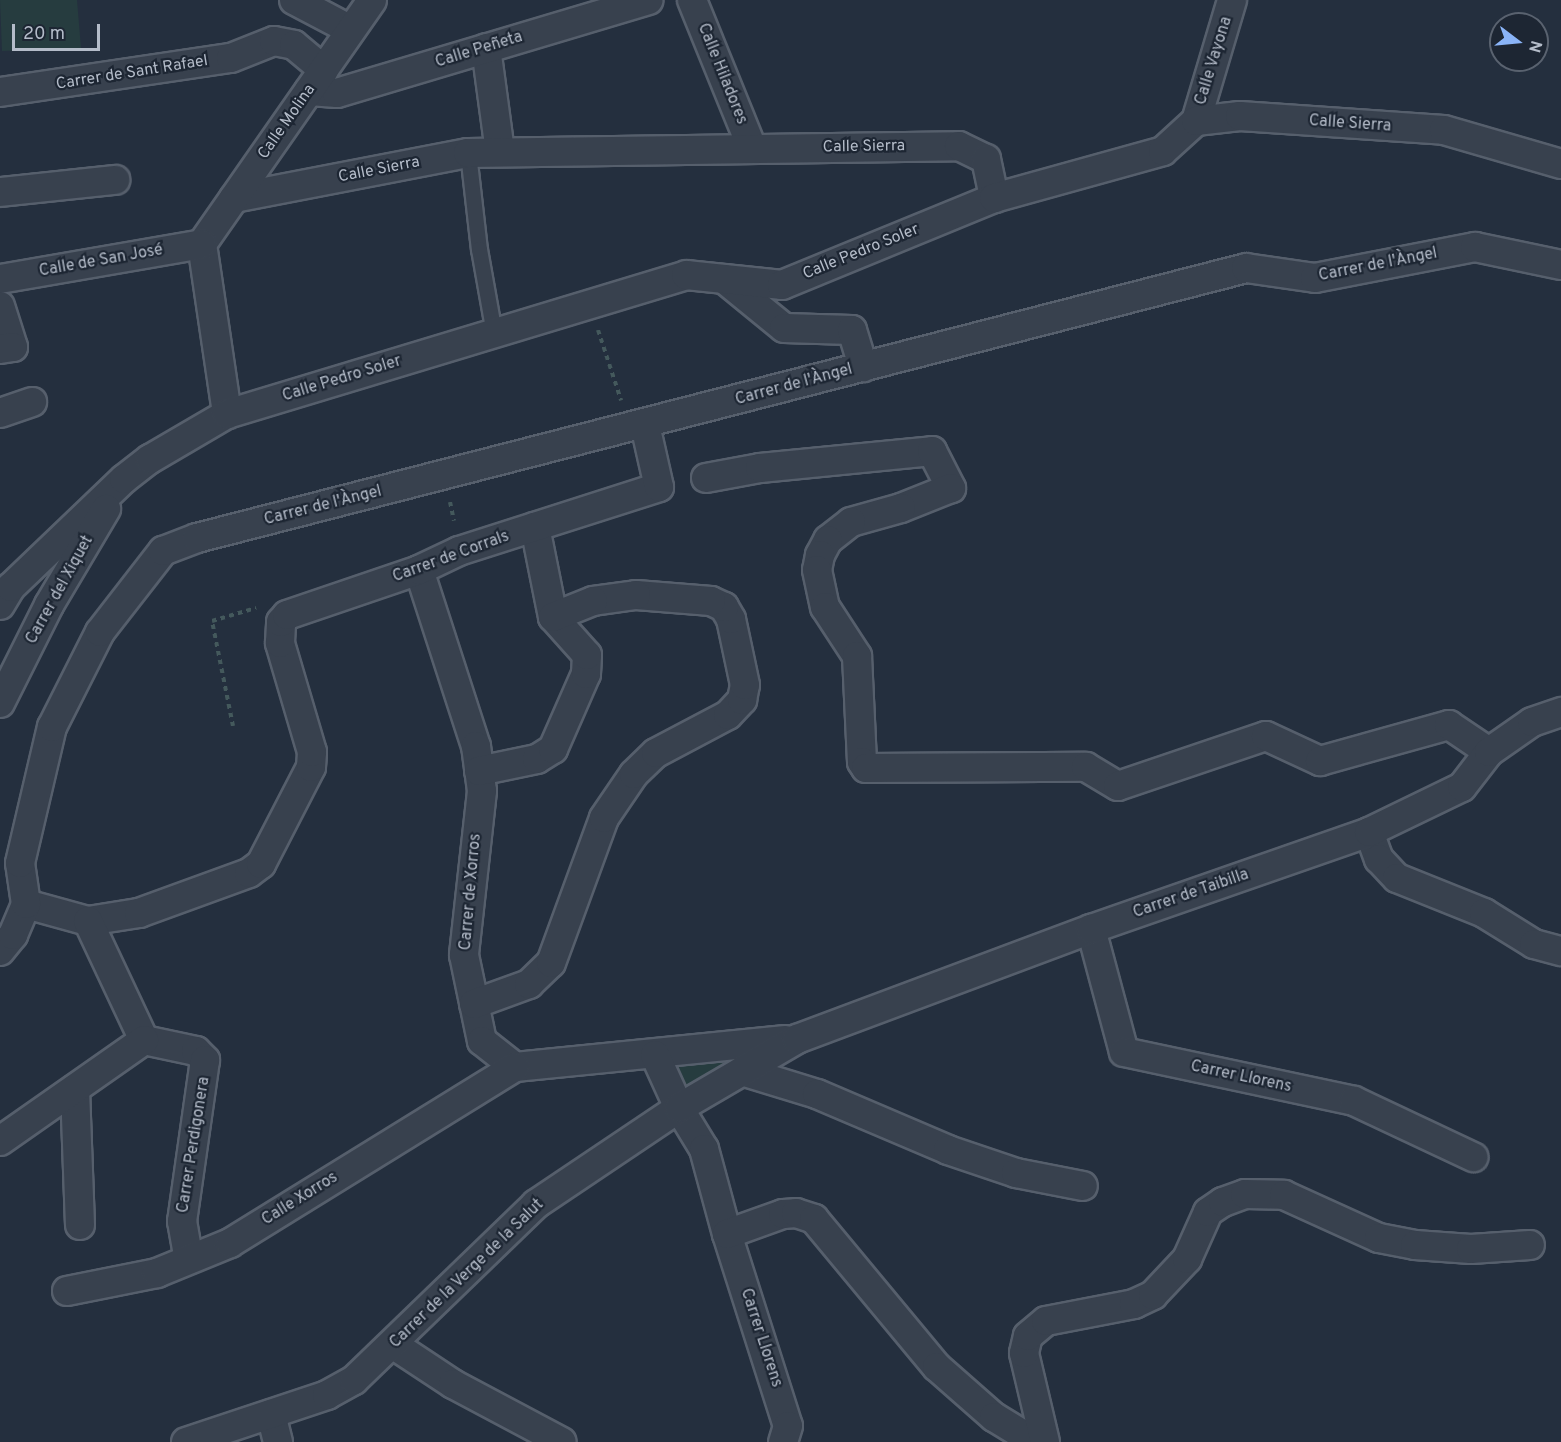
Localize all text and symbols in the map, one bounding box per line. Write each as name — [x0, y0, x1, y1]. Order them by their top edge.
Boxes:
scale bar — [15, 12, 104, 50]
north arrow — [1489, 12, 1549, 72]
street label: Calle Vayona — [1191, 14, 1237, 108]
street label: Calle Hiladores — [693, 21, 751, 127]
text: 20 m — [23, 23, 65, 46]
street label: Calle Peñeta — [433, 28, 525, 72]
text: N — [1523, 38, 1546, 55]
street label: Carrer de Sant Rafael — [55, 52, 209, 94]
street label: Calle Molina — [254, 81, 320, 163]
street label: Calle Sierra — [1308, 112, 1392, 136]
street label: Calle Sierra — [823, 137, 905, 157]
street label: Calle Sierra — [337, 153, 421, 187]
street label: Calle Pedro Soler — [800, 220, 922, 284]
street label: Calle de San José — [38, 241, 164, 281]
street label: Carrer de l'Àngel — [1317, 244, 1439, 286]
street label: Calle Pedro Soler — [280, 352, 404, 406]
street label: Carrer de l'Àngel — [733, 360, 855, 410]
street label: Carrer de l'Àngel — [262, 482, 384, 530]
street label: Carrer de Corrals — [390, 527, 512, 587]
street label: Carrer del Xiquet — [22, 532, 98, 648]
street label: Carrer de Xorros — [456, 833, 486, 951]
street label: Carrer de Taibilla — [1130, 865, 1252, 923]
street label: Carrer Llorens — [1189, 1057, 1293, 1097]
street label: Carrer Perdigonera — [174, 1076, 214, 1214]
street label: Calle Xorros — [259, 1168, 341, 1230]
street label: Carrer de la Verge de la Salut — [386, 1195, 548, 1353]
street label: Carrer Llorens — [736, 1286, 786, 1390]

